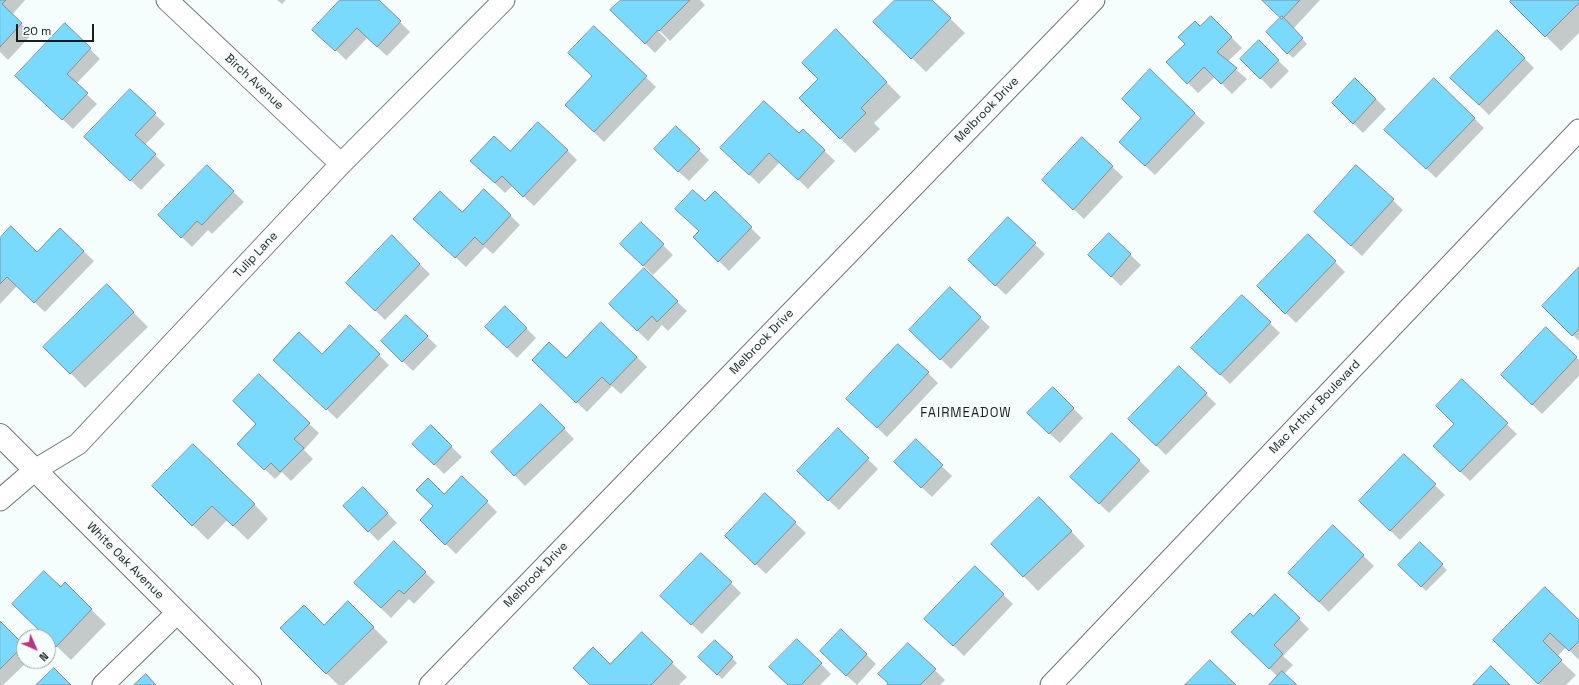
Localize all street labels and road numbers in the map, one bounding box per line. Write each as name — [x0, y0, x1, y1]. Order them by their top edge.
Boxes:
street label: Birch Avenue — [222, 51, 286, 113]
street label: Melbrook Drive — [952, 74, 1022, 146]
street label: Tulip Lane — [231, 229, 281, 281]
street label: Melbrook Drive — [727, 306, 797, 378]
street label: Mac Arthur Boulevard — [1266, 357, 1364, 457]
street label: White Oak Avenue — [83, 519, 167, 603]
street label: Melbrook Drive — [501, 539, 571, 611]

